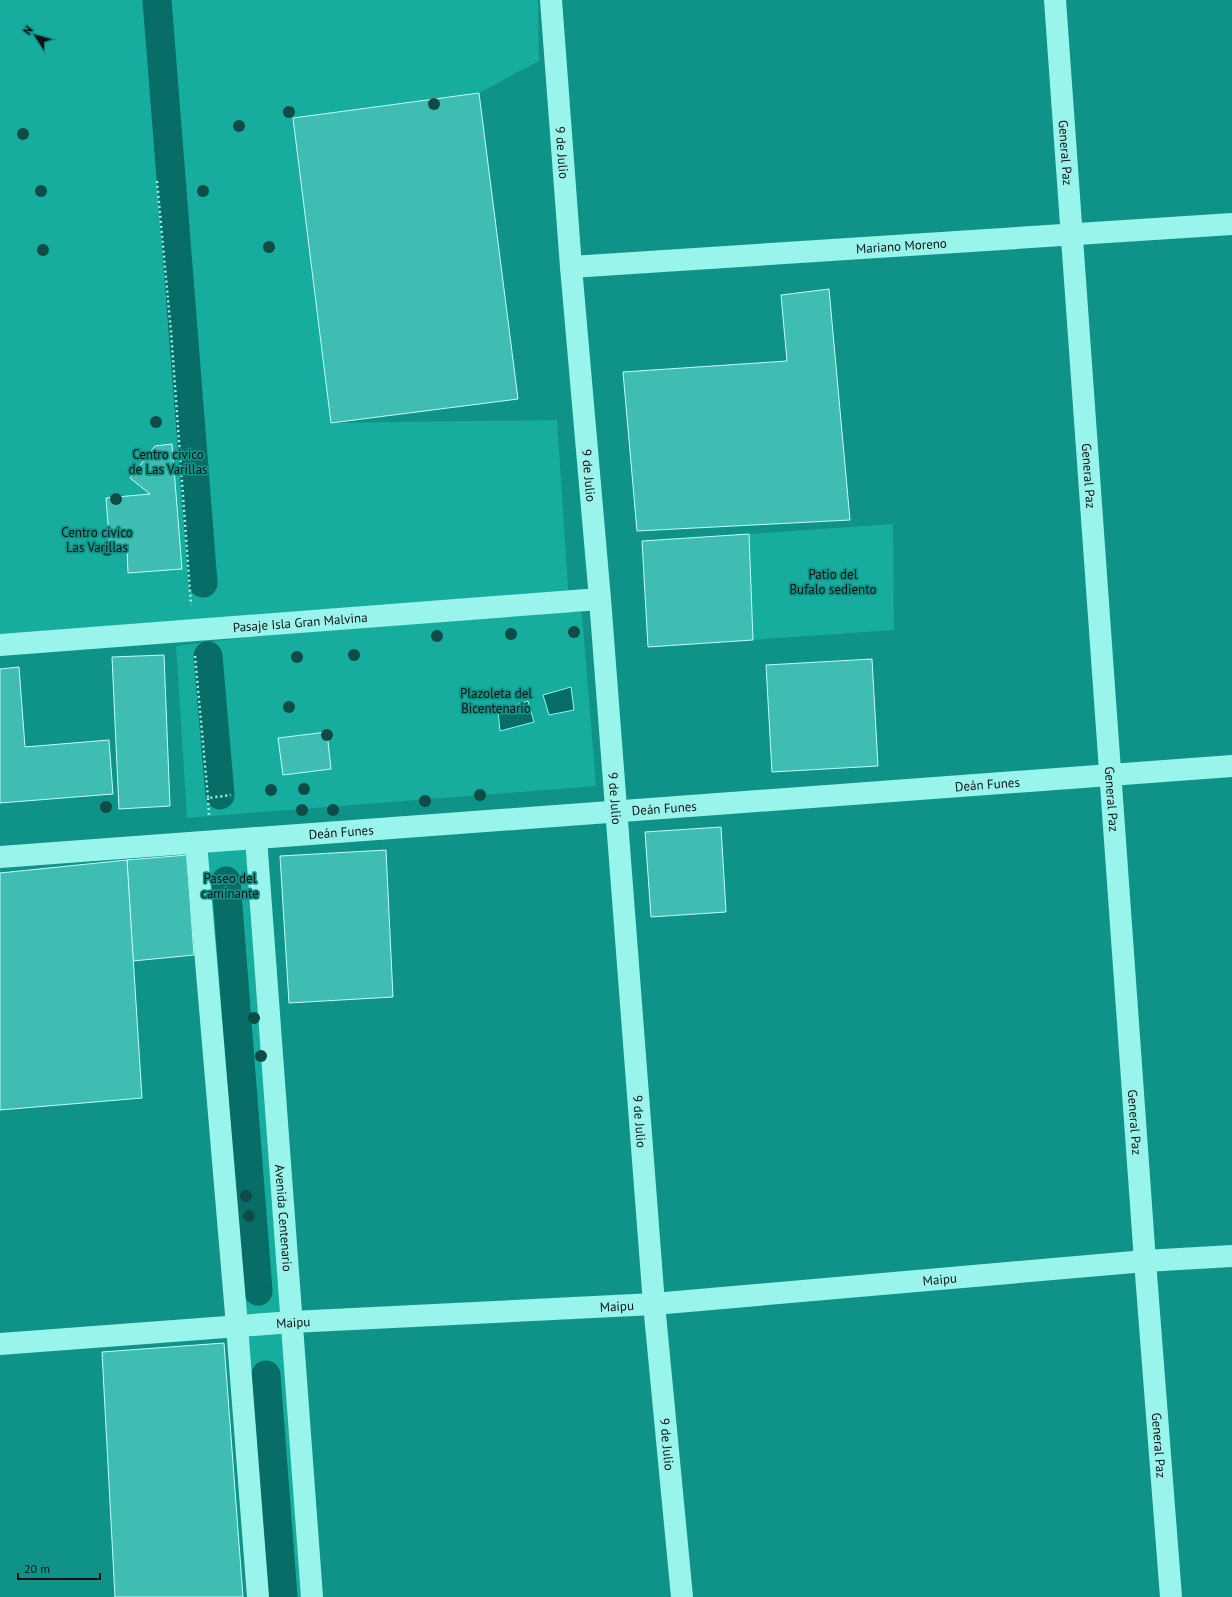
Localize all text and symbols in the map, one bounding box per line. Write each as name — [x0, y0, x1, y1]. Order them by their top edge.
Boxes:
north arrow — [16, 16, 56, 56]
text: N — [20, 23, 36, 37]
street label: General Paz — [1055, 119, 1076, 186]
street label: 9 de Julio — [551, 126, 572, 180]
street label: Mariano Moreno — [855, 235, 947, 257]
street label: General Paz — [1078, 443, 1099, 509]
park label: Centro civico de Las Varillas — [128, 446, 208, 478]
street label: 9 de Julio — [578, 448, 599, 503]
park label: Centro civico Las Varillas — [61, 524, 133, 556]
park label: Patio del Bufalo sediento — [790, 566, 876, 598]
street label: Pasaje Isla Gran Malvina — [232, 609, 368, 636]
park label: Plazoleta del Bicentenario — [460, 685, 532, 717]
street label: General Paz — [1101, 766, 1122, 832]
street label: 9 de Julio — [604, 772, 625, 825]
street label: Deán Funes — [954, 774, 1020, 795]
street label: Deán Funes — [631, 798, 697, 819]
street label: Deán Funes — [308, 821, 374, 843]
park label: Paseo del caminante — [201, 870, 259, 902]
street label: General Paz — [1124, 1089, 1145, 1156]
street label: 9 de Julio — [629, 1095, 650, 1148]
street label: Avenida Centenario — [271, 1164, 296, 1272]
street label: Maipu — [922, 1270, 958, 1289]
street label: Maipu — [599, 1297, 634, 1316]
street label: Maipu — [275, 1313, 311, 1332]
street label: General Paz — [1148, 1412, 1170, 1479]
street label: 9 de Julio — [656, 1417, 678, 1471]
scale bar — [18, 1555, 100, 1581]
text: 20 m — [24, 1561, 50, 1576]

